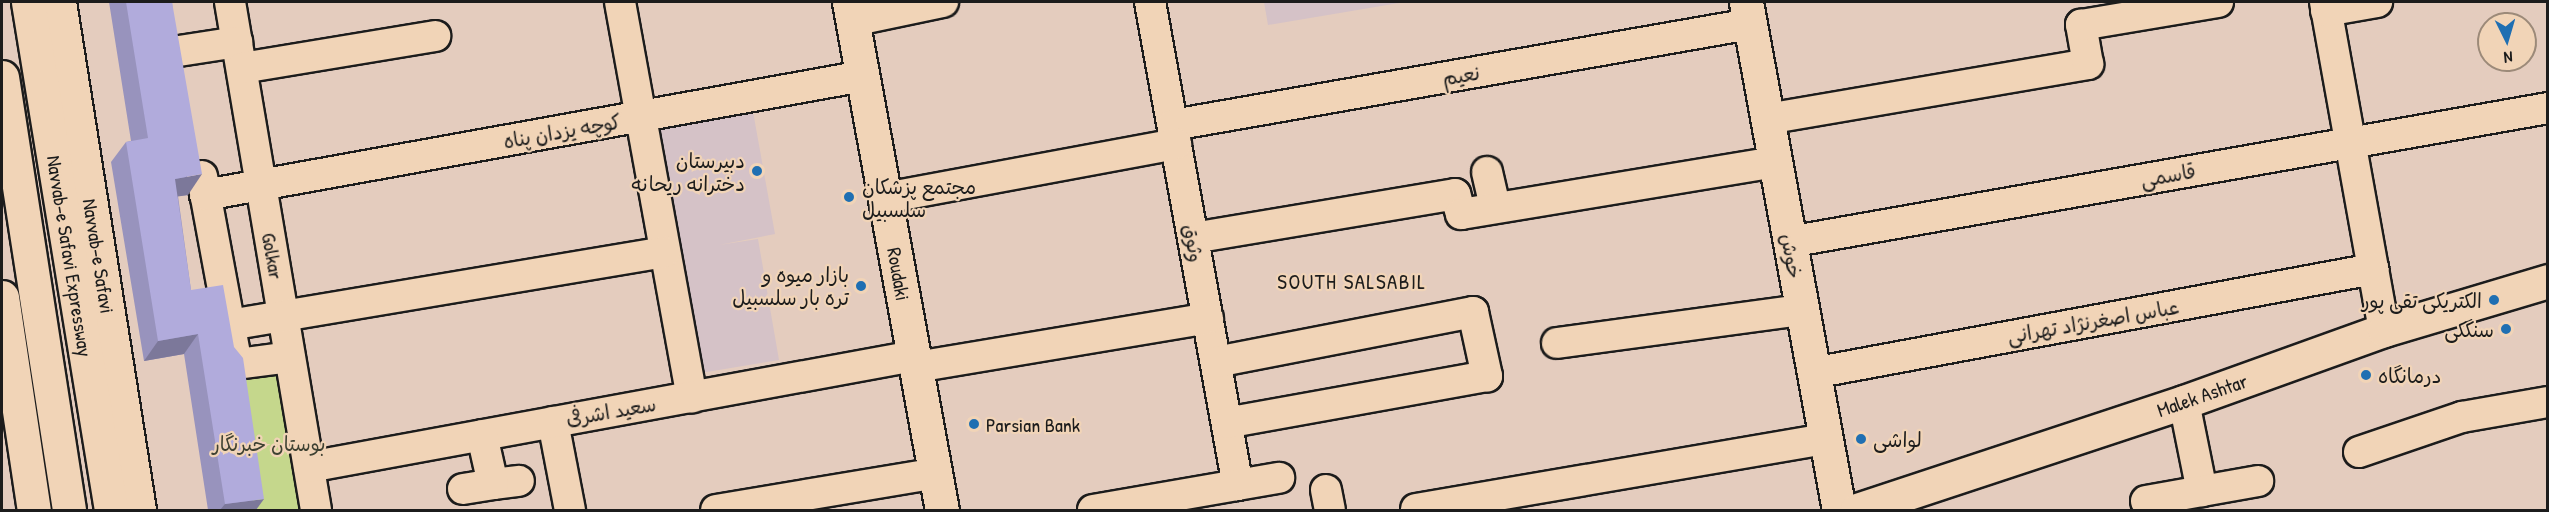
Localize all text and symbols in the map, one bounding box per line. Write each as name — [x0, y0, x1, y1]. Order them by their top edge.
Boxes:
north arrow — [2477, 12, 2537, 72]
text: N — [2503, 47, 2514, 69]
street label: نعیم — [1440, 60, 1482, 90]
street label: کوچه یزدان پناه — [501, 109, 623, 153]
place label: دبیرستان دخترانه ریحانه — [632, 148, 745, 195]
street label: Navvab-e Safavi Expressway — [42, 154, 98, 358]
street label: قاسمی — [2139, 158, 2197, 192]
marker: دبیرستان دخترانه ریحانه — [750, 164, 764, 178]
place label: مجتمع پزشکان سلسبیل — [862, 174, 976, 221]
marker: مجتمع پزشکان سلسبیل — [840, 188, 858, 206]
street label: Navvab-e Safavi — [78, 197, 120, 315]
street label: وثوق — [1179, 222, 1209, 264]
street label: Golkar — [257, 231, 289, 281]
street label: خوش — [1776, 232, 1808, 280]
street label: Roudaki — [883, 246, 915, 302]
place label: بازار میوه و تره بار سلسبیل — [732, 262, 849, 309]
district label: SOUTH SALSABIL — [1277, 269, 1427, 295]
marker: بازار میوه و تره بار سلسبیل — [854, 279, 868, 293]
place label: الکتریکی تقی پور — [2362, 288, 2482, 312]
marker: الکتریکی تقی پور — [2487, 293, 2501, 307]
street label: عباس اصغرنژاد تهرانی — [2005, 294, 2181, 348]
place label: سنگکی — [2444, 317, 2494, 341]
marker: سنگکی — [2499, 322, 2513, 336]
place label: درمانگاه — [2378, 363, 2441, 387]
street label: Malek Ashtar — [2154, 368, 2250, 422]
marker: درمانگاه — [2359, 368, 2373, 382]
street label: سعید اشرفی — [564, 391, 658, 431]
place label: Parsian Bank — [986, 412, 1080, 436]
marker: Parsian Bank — [967, 417, 981, 431]
place label: لواشی — [1873, 427, 1922, 451]
park label: بوستان خبرنگار — [212, 431, 326, 455]
marker: لواشی — [1854, 432, 1868, 446]

